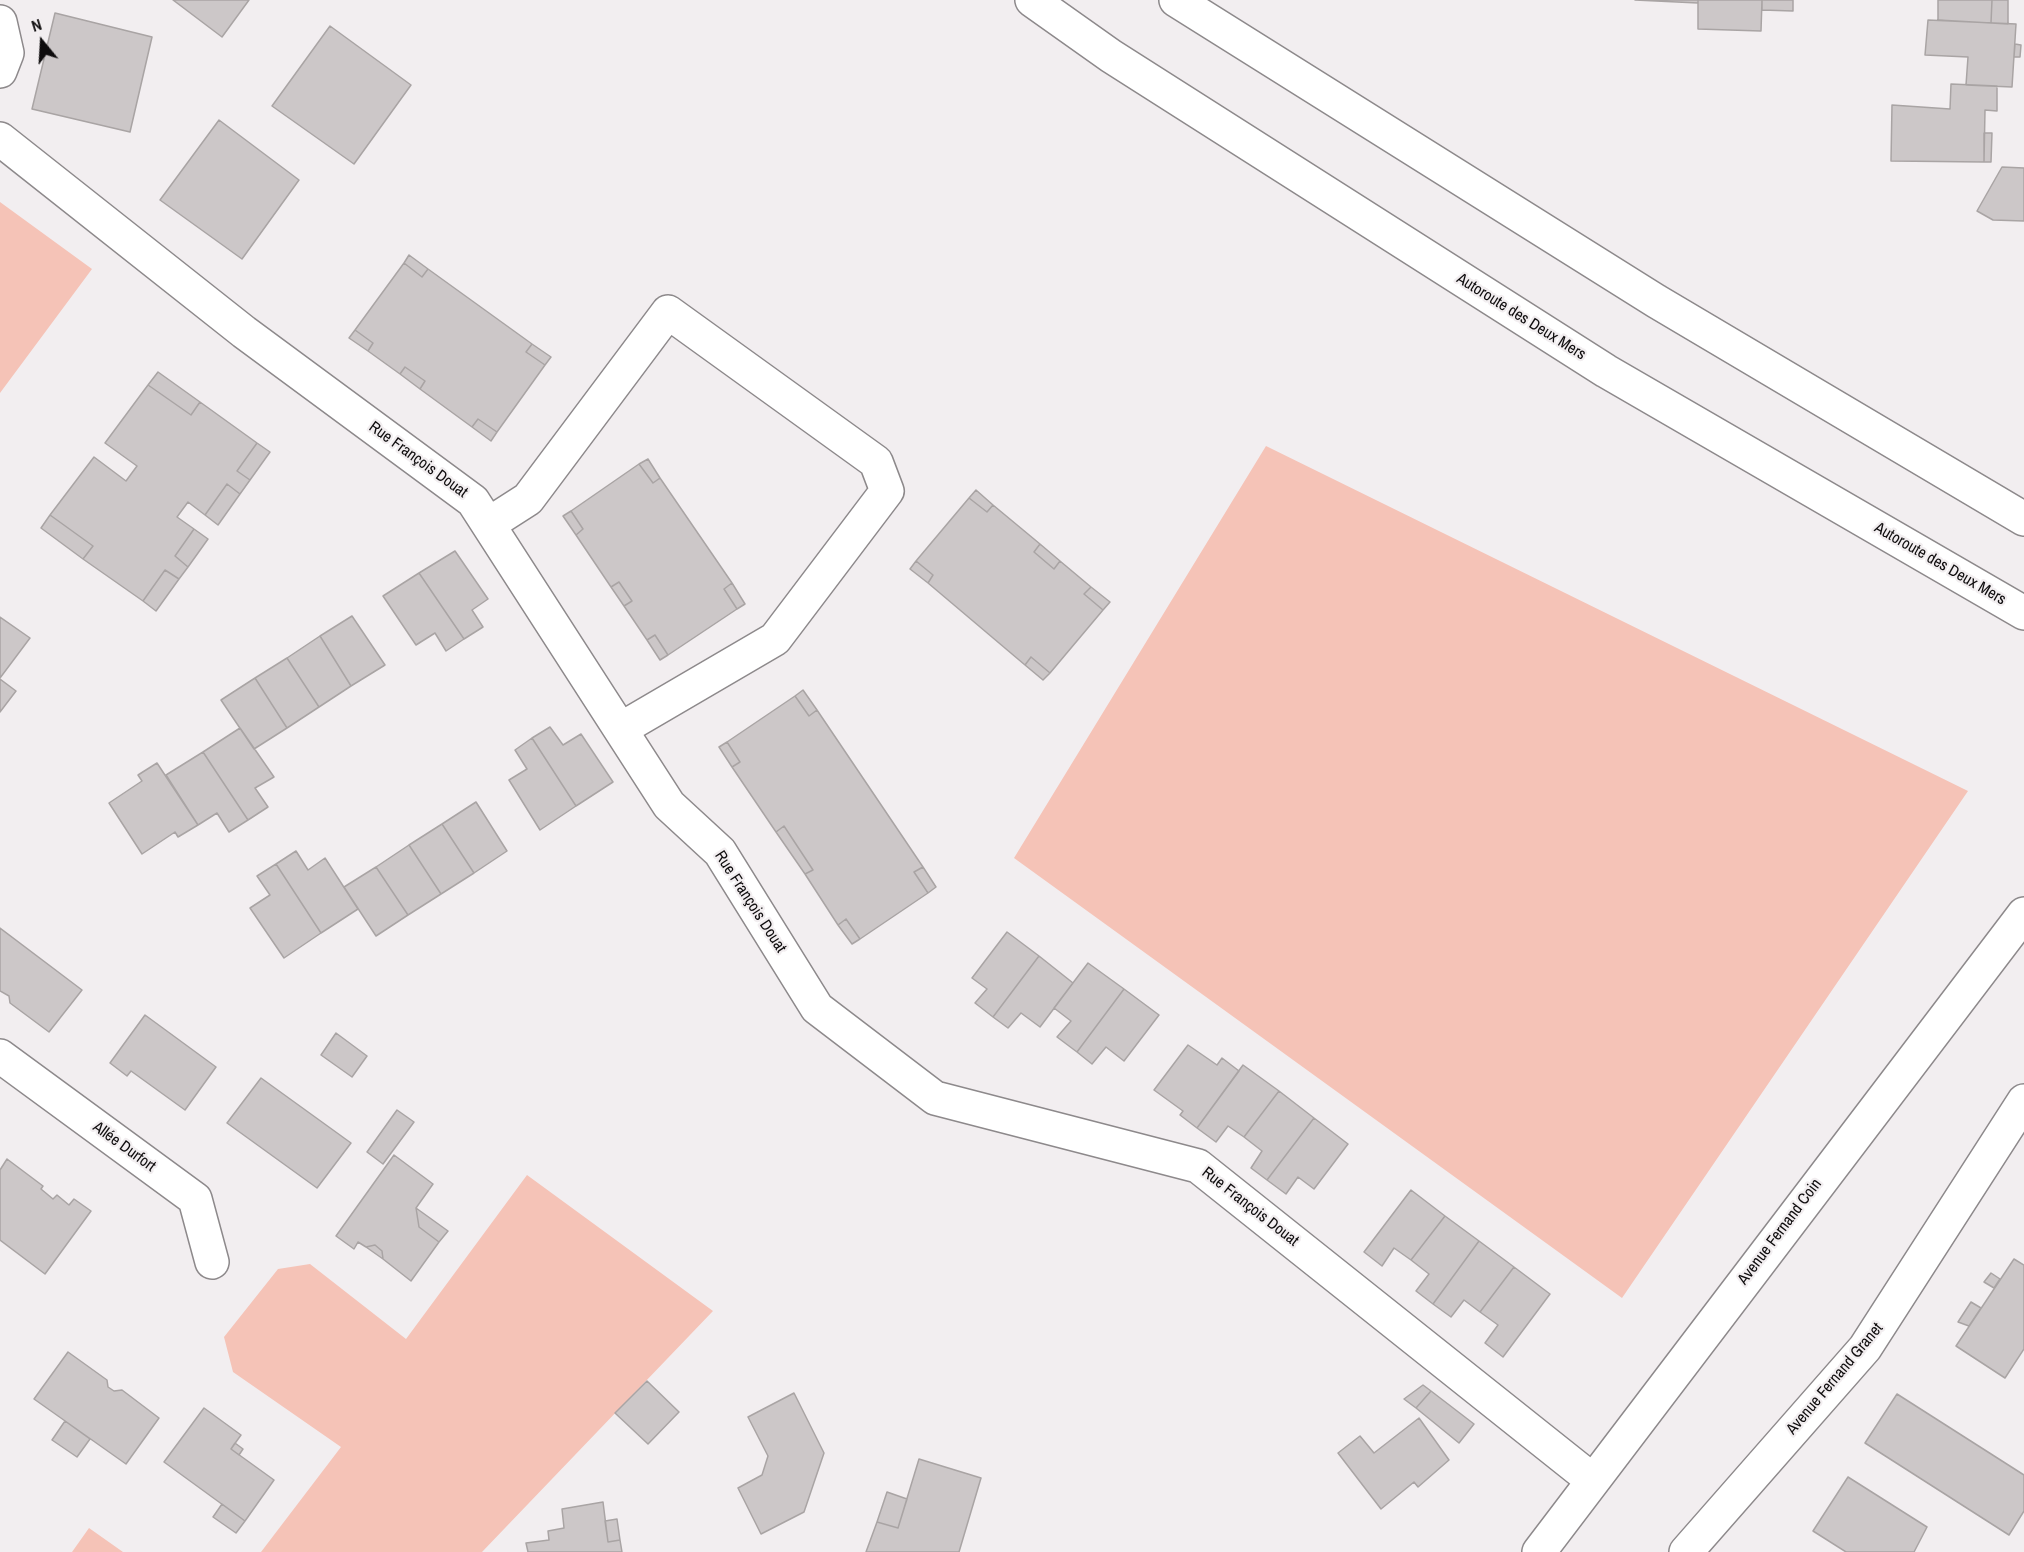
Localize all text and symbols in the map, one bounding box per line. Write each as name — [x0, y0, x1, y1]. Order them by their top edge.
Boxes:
north arrow — [12, 12, 72, 72]
text: N — [29, 13, 44, 37]
street label: Autoroute des Deux Mers — [1453, 269, 1589, 365]
street label: Rue François Douat — [365, 418, 471, 502]
street label: Autoroute des Deux Mers — [1871, 518, 2009, 610]
street label: Rue François Douat — [710, 848, 790, 956]
street label: Allée Durfort — [89, 1118, 159, 1176]
street label: Rue François Douat — [1198, 1163, 1302, 1251]
street label: Avenue Fernand Coin — [1734, 1175, 1826, 1289]
street label: Avenue Fernand Granet — [1783, 1319, 1887, 1439]

